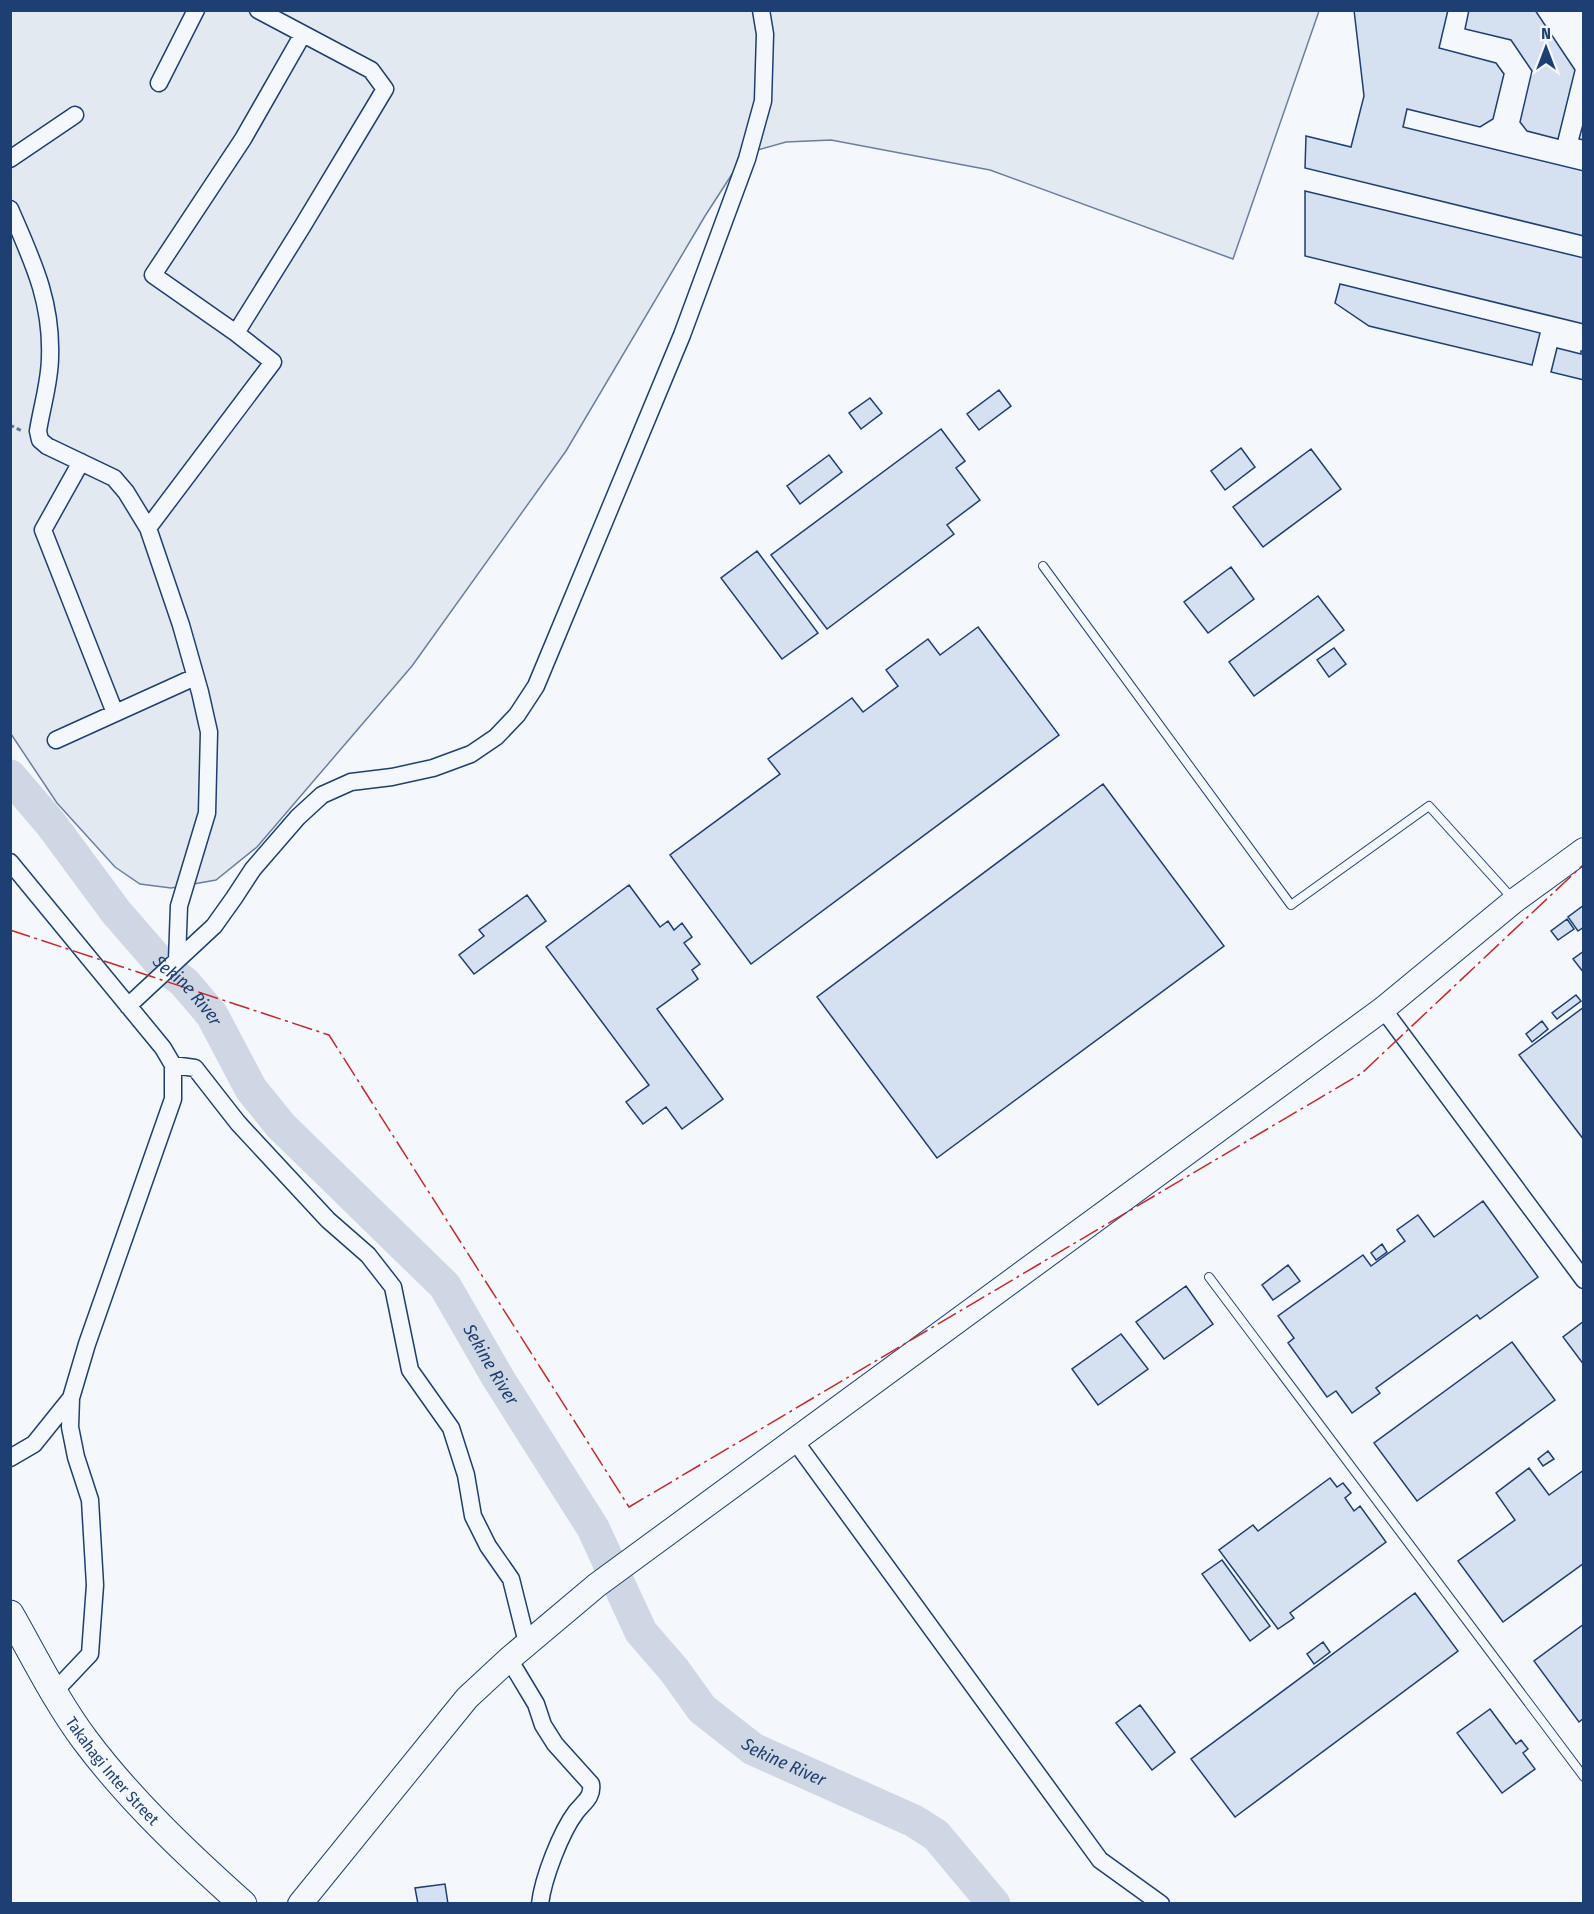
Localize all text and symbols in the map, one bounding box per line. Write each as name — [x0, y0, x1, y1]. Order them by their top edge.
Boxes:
north arrow — [1516, 18, 1576, 78]
text: N — [1541, 24, 1551, 43]
water label: Sekine River — [147, 950, 227, 1030]
water label: Sekine River — [458, 1319, 524, 1410]
street label: Takahagi Inter Street — [62, 1713, 164, 1829]
water label: Sekine River — [736, 1733, 830, 1791]

